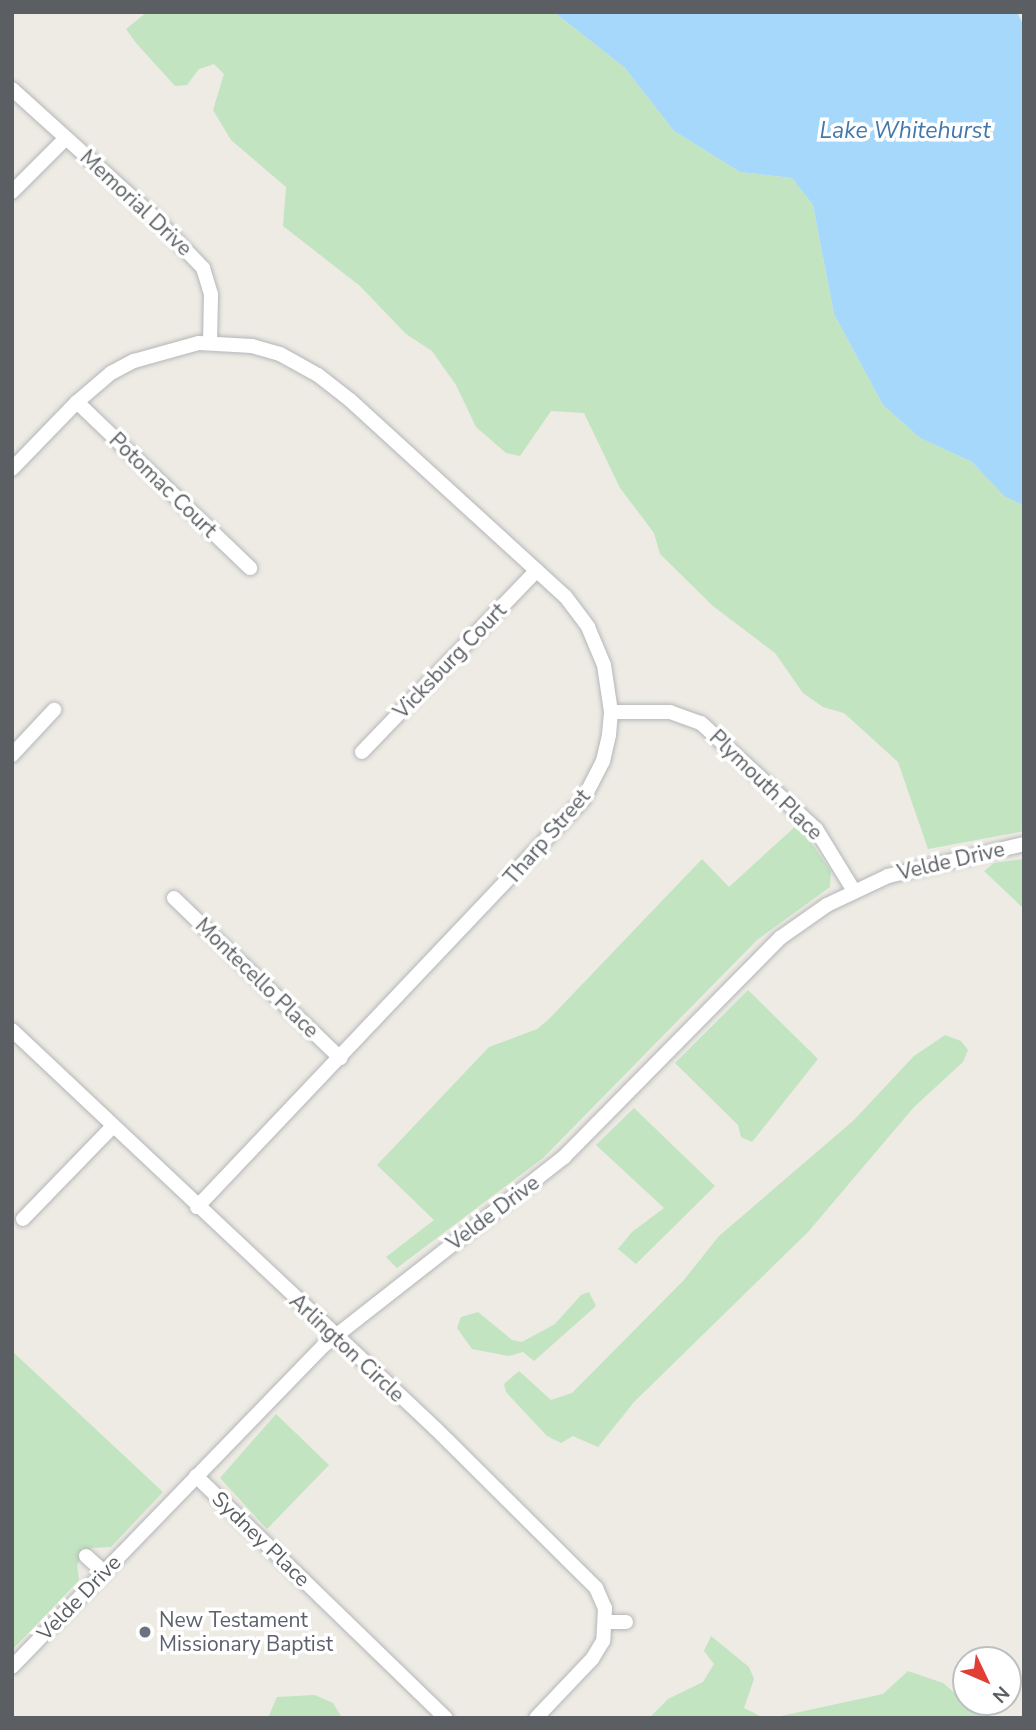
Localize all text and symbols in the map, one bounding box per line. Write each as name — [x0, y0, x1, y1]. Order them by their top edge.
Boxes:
water label: Lake Whitehurst — [819, 117, 991, 145]
street label: Memorial Drive — [75, 145, 197, 261]
street label: Potomac Court — [104, 427, 222, 543]
street label: Vicksburg Court — [389, 598, 511, 724]
street label: Plymouth Place — [704, 725, 828, 845]
street label: Tharp Street — [499, 784, 595, 890]
street label: Velde Drive — [895, 836, 1007, 886]
street label: Montecello Place — [190, 913, 324, 1043]
street label: Velde Drive — [442, 1170, 544, 1256]
street label: Arlington Circle — [284, 1288, 410, 1408]
street label: Sydney Place — [207, 1486, 315, 1592]
street label: Velde Drive — [32, 1550, 126, 1646]
place label: New Testament Missionary Baptist — [159, 1607, 333, 1657]
marker: New Testament Missionary Baptist — [137, 1624, 153, 1640]
north arrow — [952, 1646, 1022, 1716]
text: N — [986, 1680, 1015, 1708]

